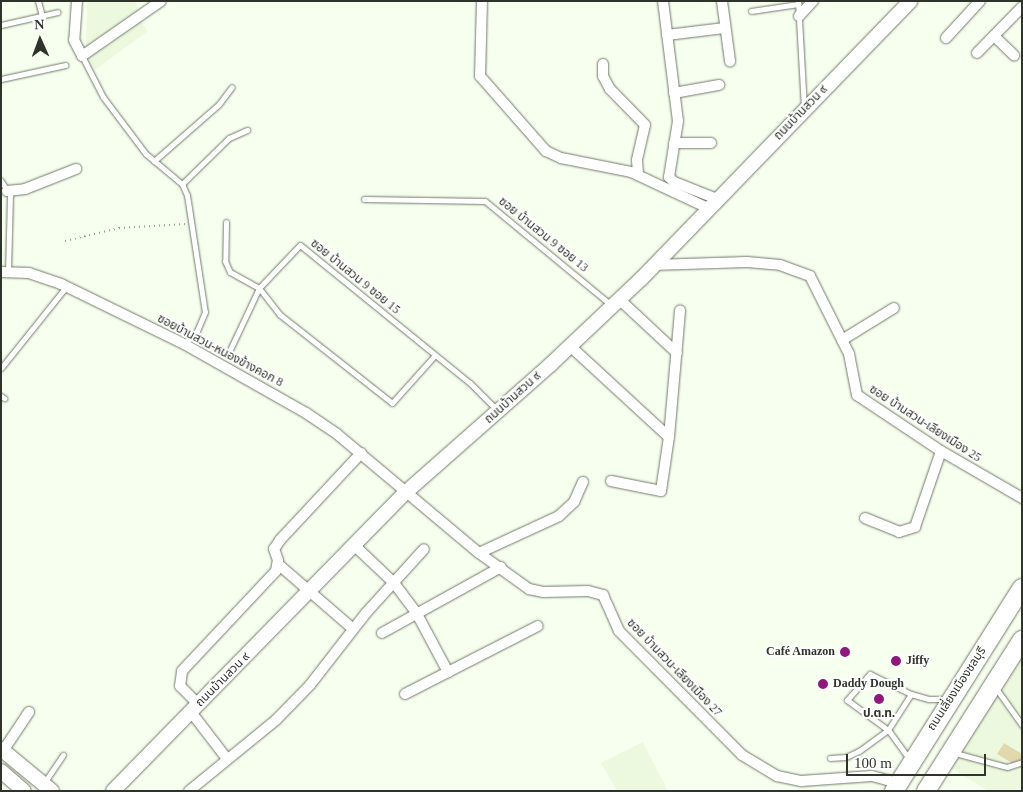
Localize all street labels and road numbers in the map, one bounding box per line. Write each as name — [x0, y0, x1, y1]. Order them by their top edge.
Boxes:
street label: ถนนบ้านสวน ๙ — [771, 83, 831, 143]
street label: ซอย บ้านสวน 9 ซอย 13 — [495, 194, 591, 276]
street label: ซอย บ้านสวน 9 ซอย 15 — [307, 236, 403, 318]
street label: ซอยบ้านสวน-หนองข้างคอก 8 — [155, 312, 285, 390]
street label: ถนนบ้านสวน ๙ — [482, 369, 544, 427]
street label: ซอย บ้านสวน-เลียงเมือง 25 — [866, 382, 984, 466]
street label: ซอย บ้านสวน-เลียงเมือง 27 — [624, 616, 724, 720]
street label: ถนนเลี่ยงเมืองชลบุรี — [925, 645, 989, 733]
street label: ถนนบ้านสวน ๙ — [193, 650, 253, 710]

